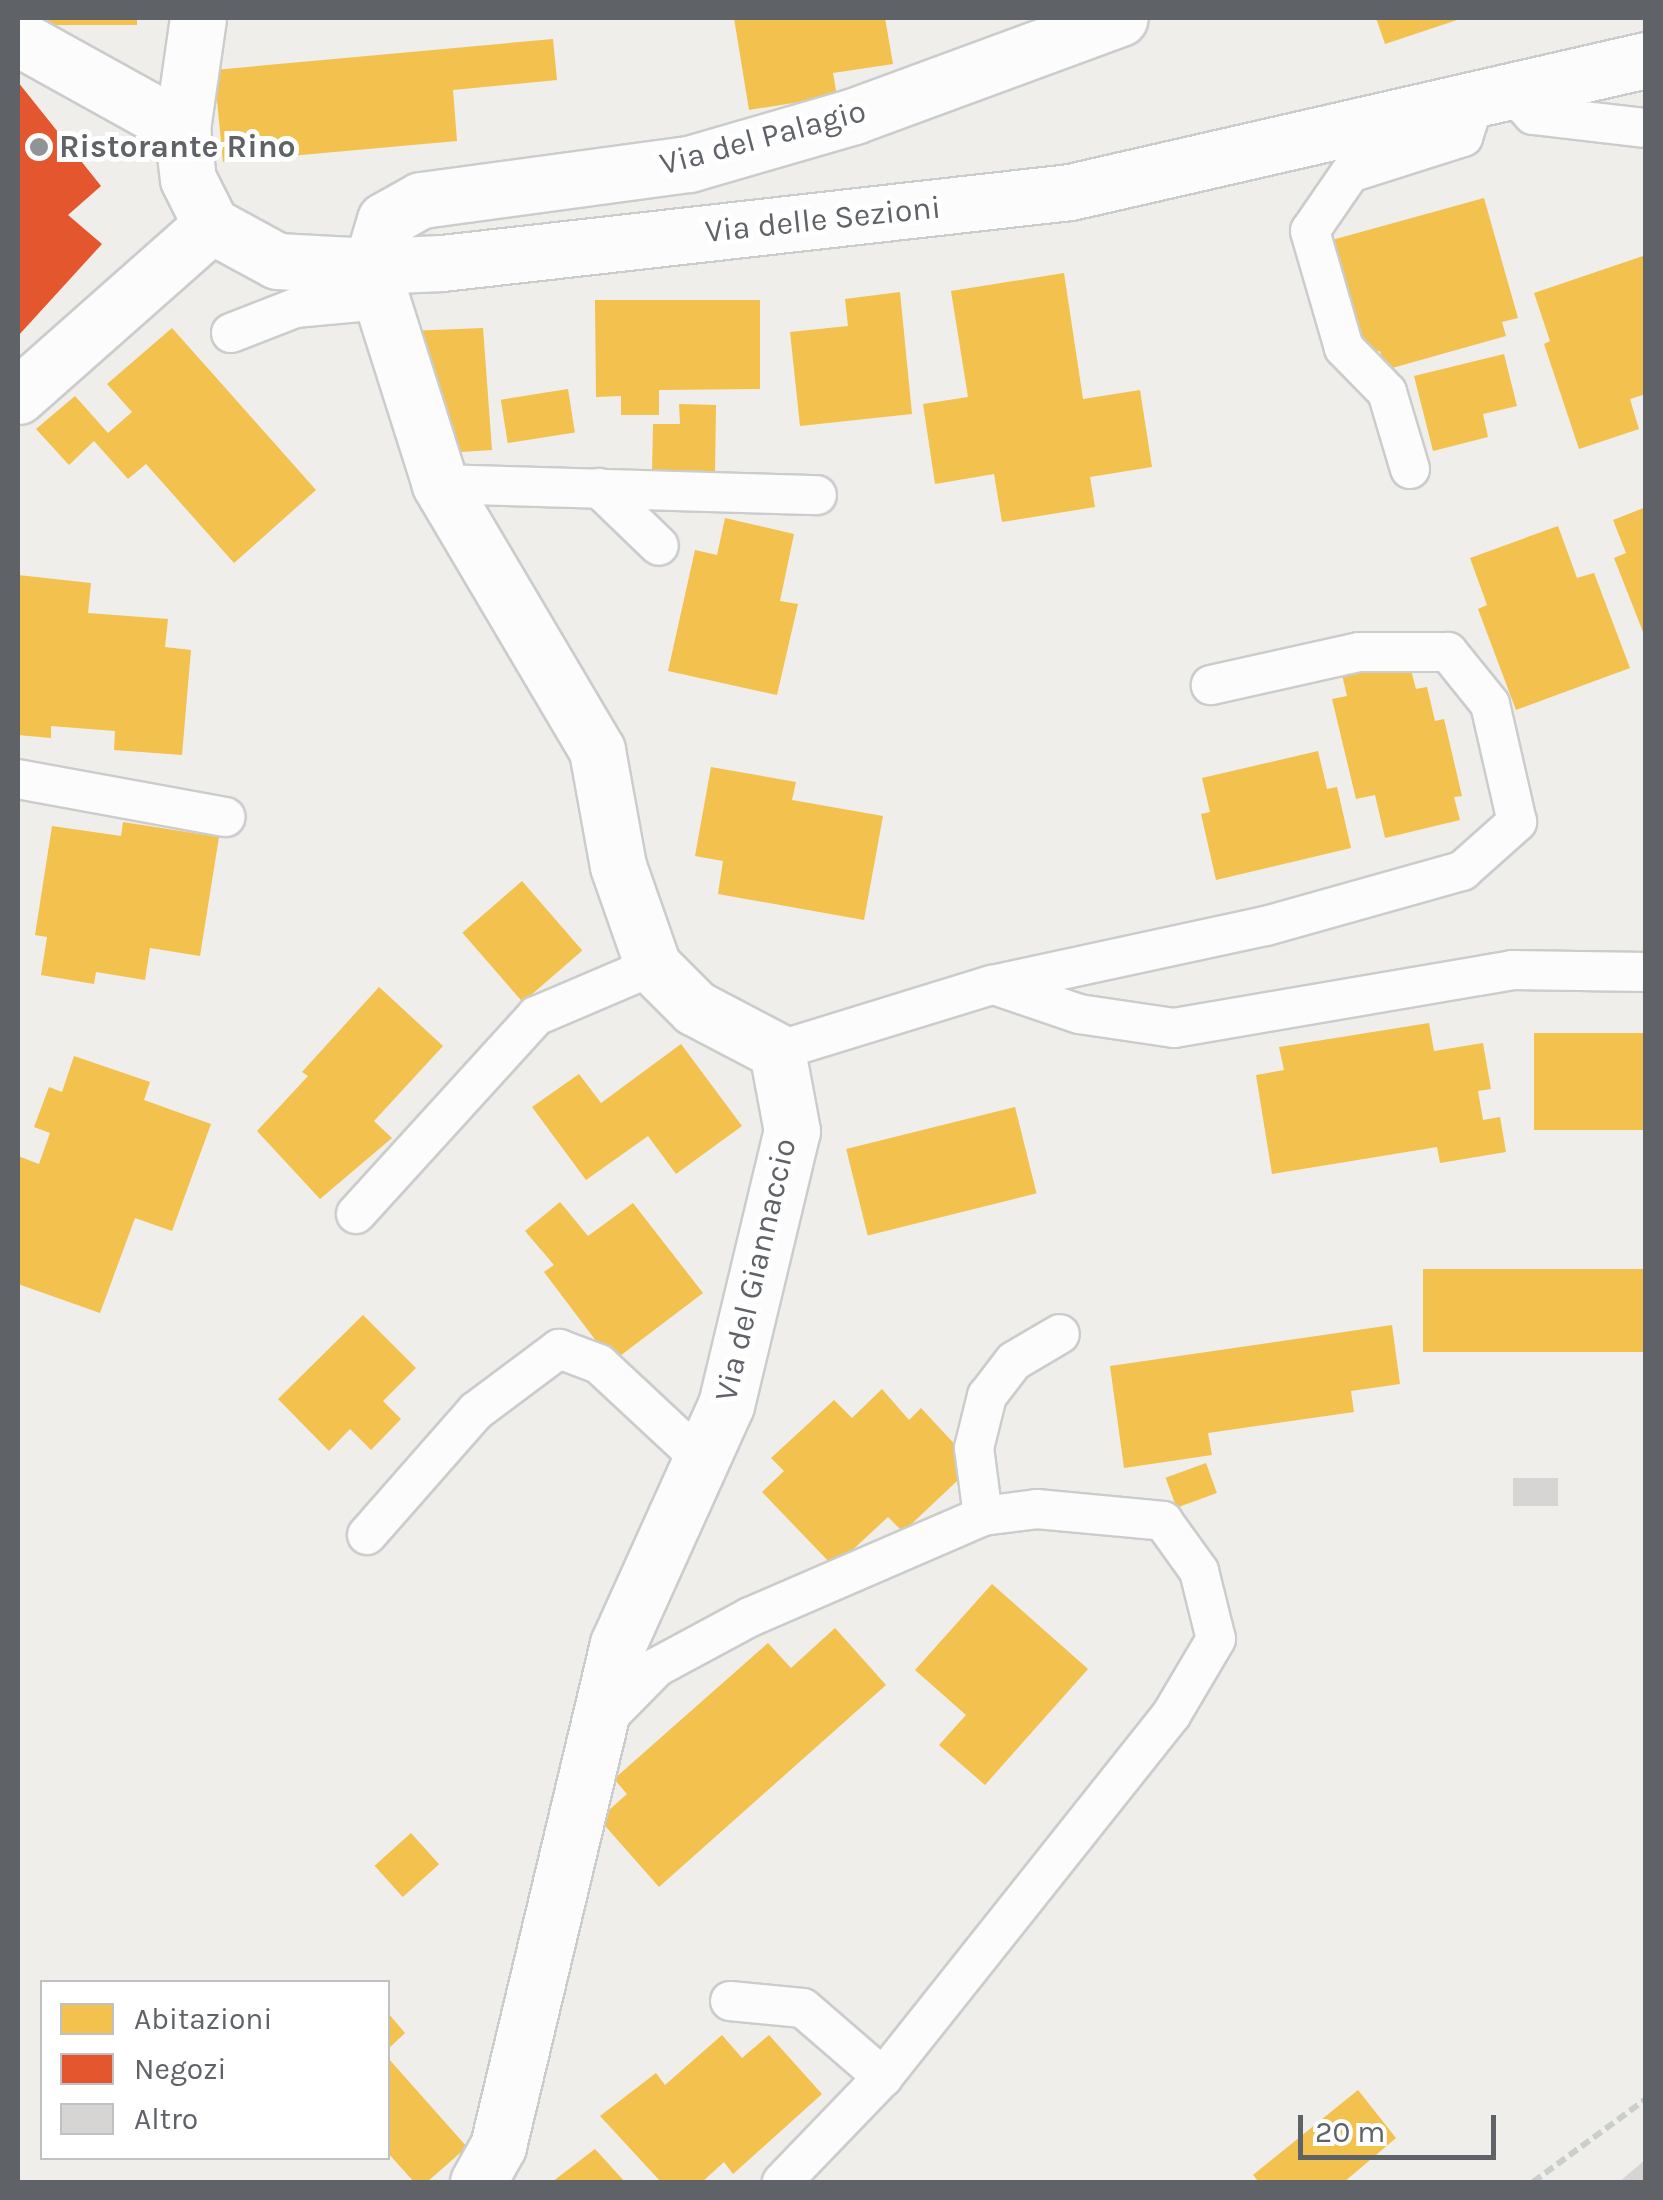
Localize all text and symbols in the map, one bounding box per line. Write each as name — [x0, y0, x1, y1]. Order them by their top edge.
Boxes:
street label: Via del Palagio — [656, 92, 870, 184]
place label: Ristorante Rino — [59, 128, 296, 166]
marker: Ristorante Rino — [28, 136, 50, 158]
street label: Via delle Sezioni — [703, 189, 943, 251]
street label: Via del Giannaccio — [707, 1135, 805, 1405]
legend — [40, 1980, 390, 2160]
text: Abitazioni — [134, 2001, 272, 2037]
text: Negozi — [134, 2051, 226, 2087]
scale bar — [1303, 2095, 1500, 2157]
text: Altro — [134, 2101, 198, 2137]
text: 20 m — [1315, 2114, 1385, 2150]

